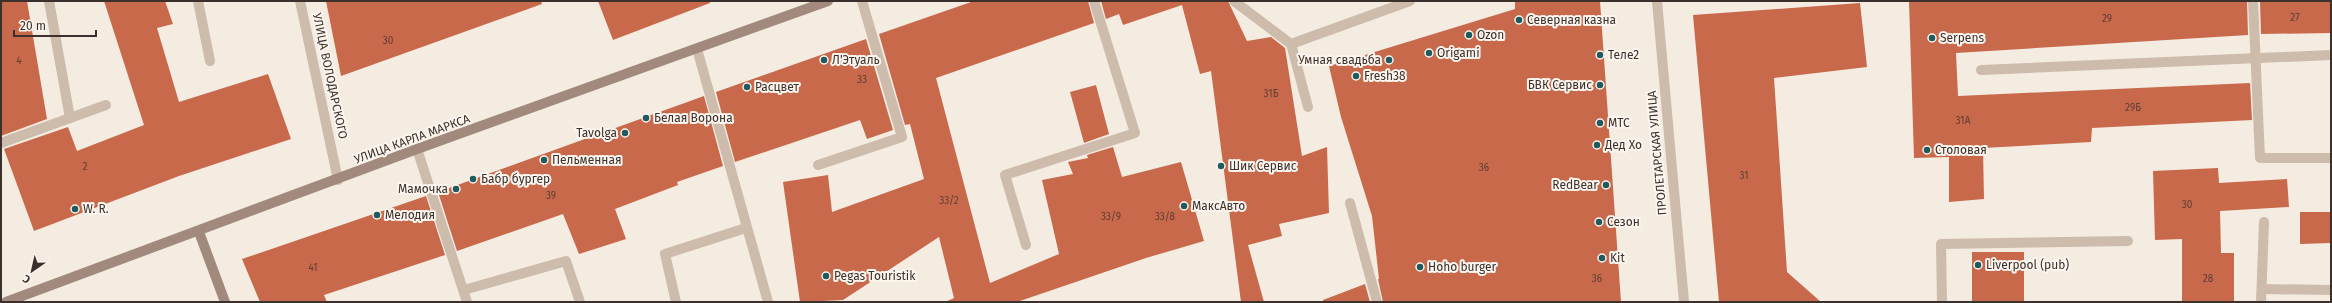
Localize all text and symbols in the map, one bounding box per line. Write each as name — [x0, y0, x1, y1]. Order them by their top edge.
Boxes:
scale bar — [14, 12, 96, 38]
street label: УЛИЦА ВОЛОДАРСКОГО — [310, 12, 350, 140]
house number: 27 — [2290, 12, 2300, 24]
place label: Северная казна — [1527, 13, 1616, 27]
house number: 29 — [2102, 13, 2112, 25]
marker: Северная казна — [1514, 15, 1524, 25]
text: 20 m — [20, 19, 46, 33]
place label: Ozon — [1477, 28, 1504, 42]
marker: Ozon — [1464, 30, 1474, 40]
place label: Serpens — [1940, 31, 1984, 45]
marker: Serpens — [1927, 33, 1937, 43]
house number: 30 — [383, 35, 394, 47]
place label: Origami — [1437, 46, 1480, 60]
marker: Origami — [1424, 48, 1434, 58]
place label: Теле2 — [1608, 48, 1639, 62]
marker: Теле2 — [1595, 50, 1605, 60]
place label: Л'Этуаль — [832, 53, 880, 67]
place label: Умная свадьба — [1298, 53, 1381, 67]
house number: 4 — [16, 55, 22, 67]
marker: Л'Этуаль — [819, 55, 829, 65]
marker: Умная свадьба — [1384, 55, 1394, 65]
place label: Fresh38 — [1364, 69, 1406, 83]
marker: Fresh38 — [1351, 71, 1361, 81]
house number: 33 — [857, 74, 867, 86]
place label: БВК Сервис — [1528, 78, 1592, 92]
place label: Расцвет — [755, 80, 800, 94]
marker: БВК Сервис — [1595, 80, 1605, 90]
marker: Расцвет — [742, 82, 752, 92]
house number: 31Б — [1264, 88, 1279, 100]
street label: ПРОЛЕТАРСКАЯ УЛИЦА — [1645, 90, 1669, 216]
house number: 29Б — [2125, 102, 2141, 114]
street label: УЛИЦА КАРЛА МАРКСА — [352, 111, 472, 166]
place label: Белая Ворона — [654, 111, 733, 125]
marker: Белая Ворона — [641, 113, 651, 123]
house number: 31А — [1956, 115, 1971, 127]
place label: МТС — [1608, 116, 1630, 130]
marker: МТС — [1595, 118, 1605, 128]
place label: Tavolga — [576, 126, 617, 140]
marker: Tavolga — [620, 128, 630, 138]
place label: Дед Хо — [1604, 138, 1642, 152]
marker: Дед Хо — [1592, 140, 1602, 150]
place label: Столовая — [1935, 143, 1987, 157]
marker: Столовая — [1922, 145, 1932, 155]
place label: Пельменная — [552, 153, 622, 167]
marker: Пельменная — [539, 155, 549, 165]
place label: Шик Сервис — [1229, 159, 1297, 173]
house number: 2 — [83, 161, 88, 173]
marker: Шик Сервис — [1216, 161, 1226, 171]
house number: 36 — [1479, 162, 1489, 174]
house number: 31 — [1739, 170, 1749, 182]
place label: Бабр бургер — [481, 172, 550, 186]
marker: Бабр бургер — [468, 174, 478, 184]
place label: RedBear — [1552, 178, 1598, 192]
marker: RedBear — [1601, 180, 1611, 190]
place label: Мамочка — [398, 182, 448, 196]
marker: Мамочка — [451, 184, 461, 194]
house number: 39 — [546, 190, 556, 202]
house number: 33/2 — [939, 195, 959, 207]
place label: МаксАвто — [1192, 199, 1245, 213]
house number: 30 — [2182, 199, 2193, 211]
marker: МаксАвто — [1179, 201, 1189, 211]
place label: W. R. — [83, 202, 109, 216]
marker: W. R. — [70, 204, 80, 214]
place label: Мелодия — [385, 208, 435, 222]
marker: Мелодия — [372, 210, 382, 220]
house number: 33/9 — [1101, 211, 1121, 223]
house number: 33/8 — [1155, 211, 1176, 223]
place label: Сезон — [1607, 215, 1640, 229]
marker: Сезон — [1594, 217, 1604, 227]
north arrow — [12, 251, 52, 291]
place label: Kit — [1610, 251, 1625, 265]
marker: Kit — [1597, 253, 1607, 263]
place label: Liverpool (pub) — [1986, 258, 2069, 272]
place label: Hoho burger — [1428, 260, 1497, 274]
marker: Liverpool (pub) — [1973, 260, 1983, 270]
house number: 41 — [308, 262, 318, 274]
marker: Hoho burger — [1415, 262, 1425, 272]
place label: Pegas Touristik — [834, 269, 916, 283]
text: С — [20, 271, 33, 286]
marker: Pegas Touristik — [821, 271, 831, 281]
house number: 36 — [1592, 273, 1602, 285]
house number: 28 — [2203, 273, 2214, 285]

